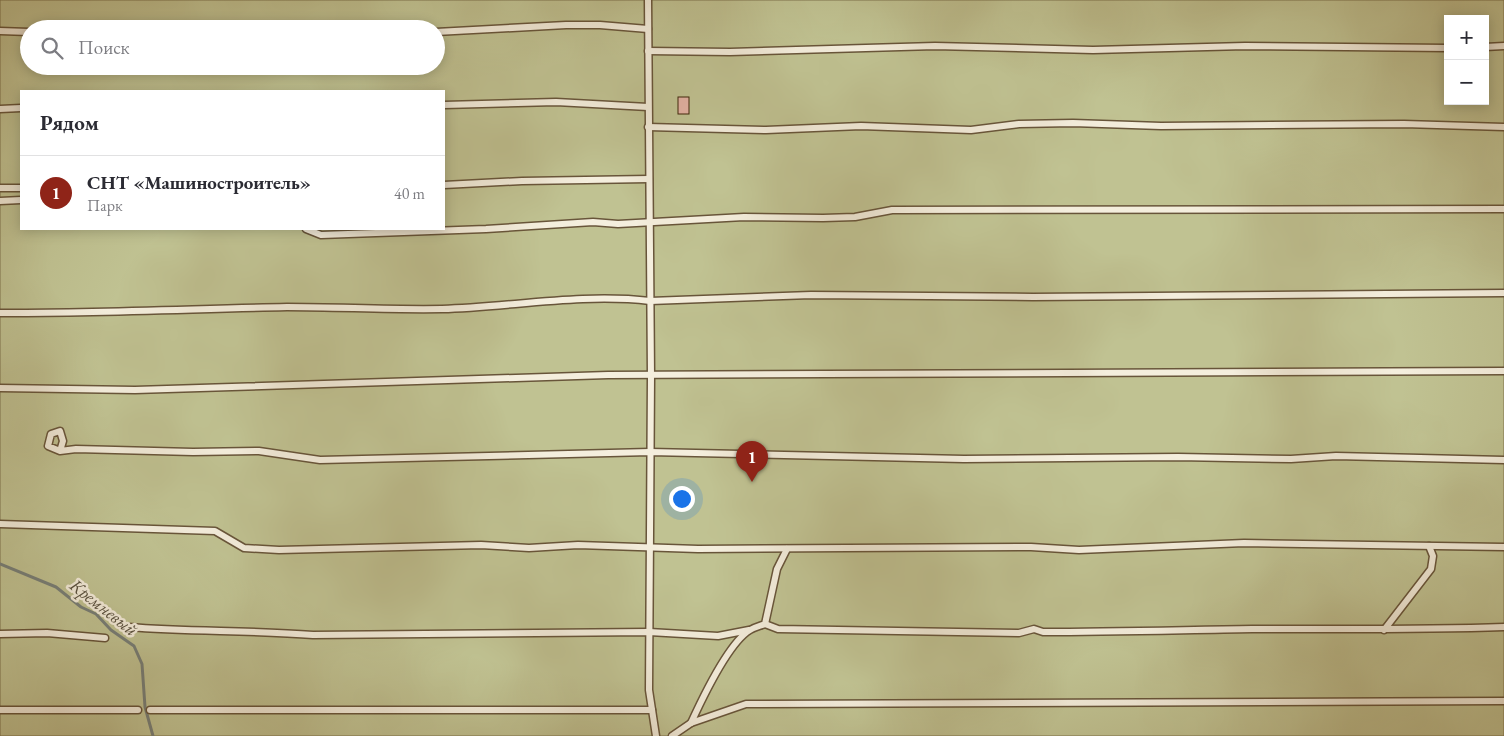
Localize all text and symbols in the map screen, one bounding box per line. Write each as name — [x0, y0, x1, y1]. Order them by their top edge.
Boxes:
map controls — [1444, 15, 1489, 105]
button: + — [1444, 15, 1489, 60]
search box — [20, 20, 445, 75]
icon: search — [38, 34, 66, 62]
text: Поиск — [78, 35, 130, 60]
button: − — [1444, 60, 1489, 105]
text: Рядом — [40, 109, 99, 136]
text: СНТ «Машиностроитель» — [87, 170, 311, 195]
text: 1 — [52, 183, 60, 204]
text: 40 m — [394, 183, 425, 204]
text: Парк — [87, 195, 123, 216]
pin: 1 — [736, 441, 768, 482]
your location — [669, 486, 695, 512]
water label: Кремневый — [64, 573, 143, 642]

